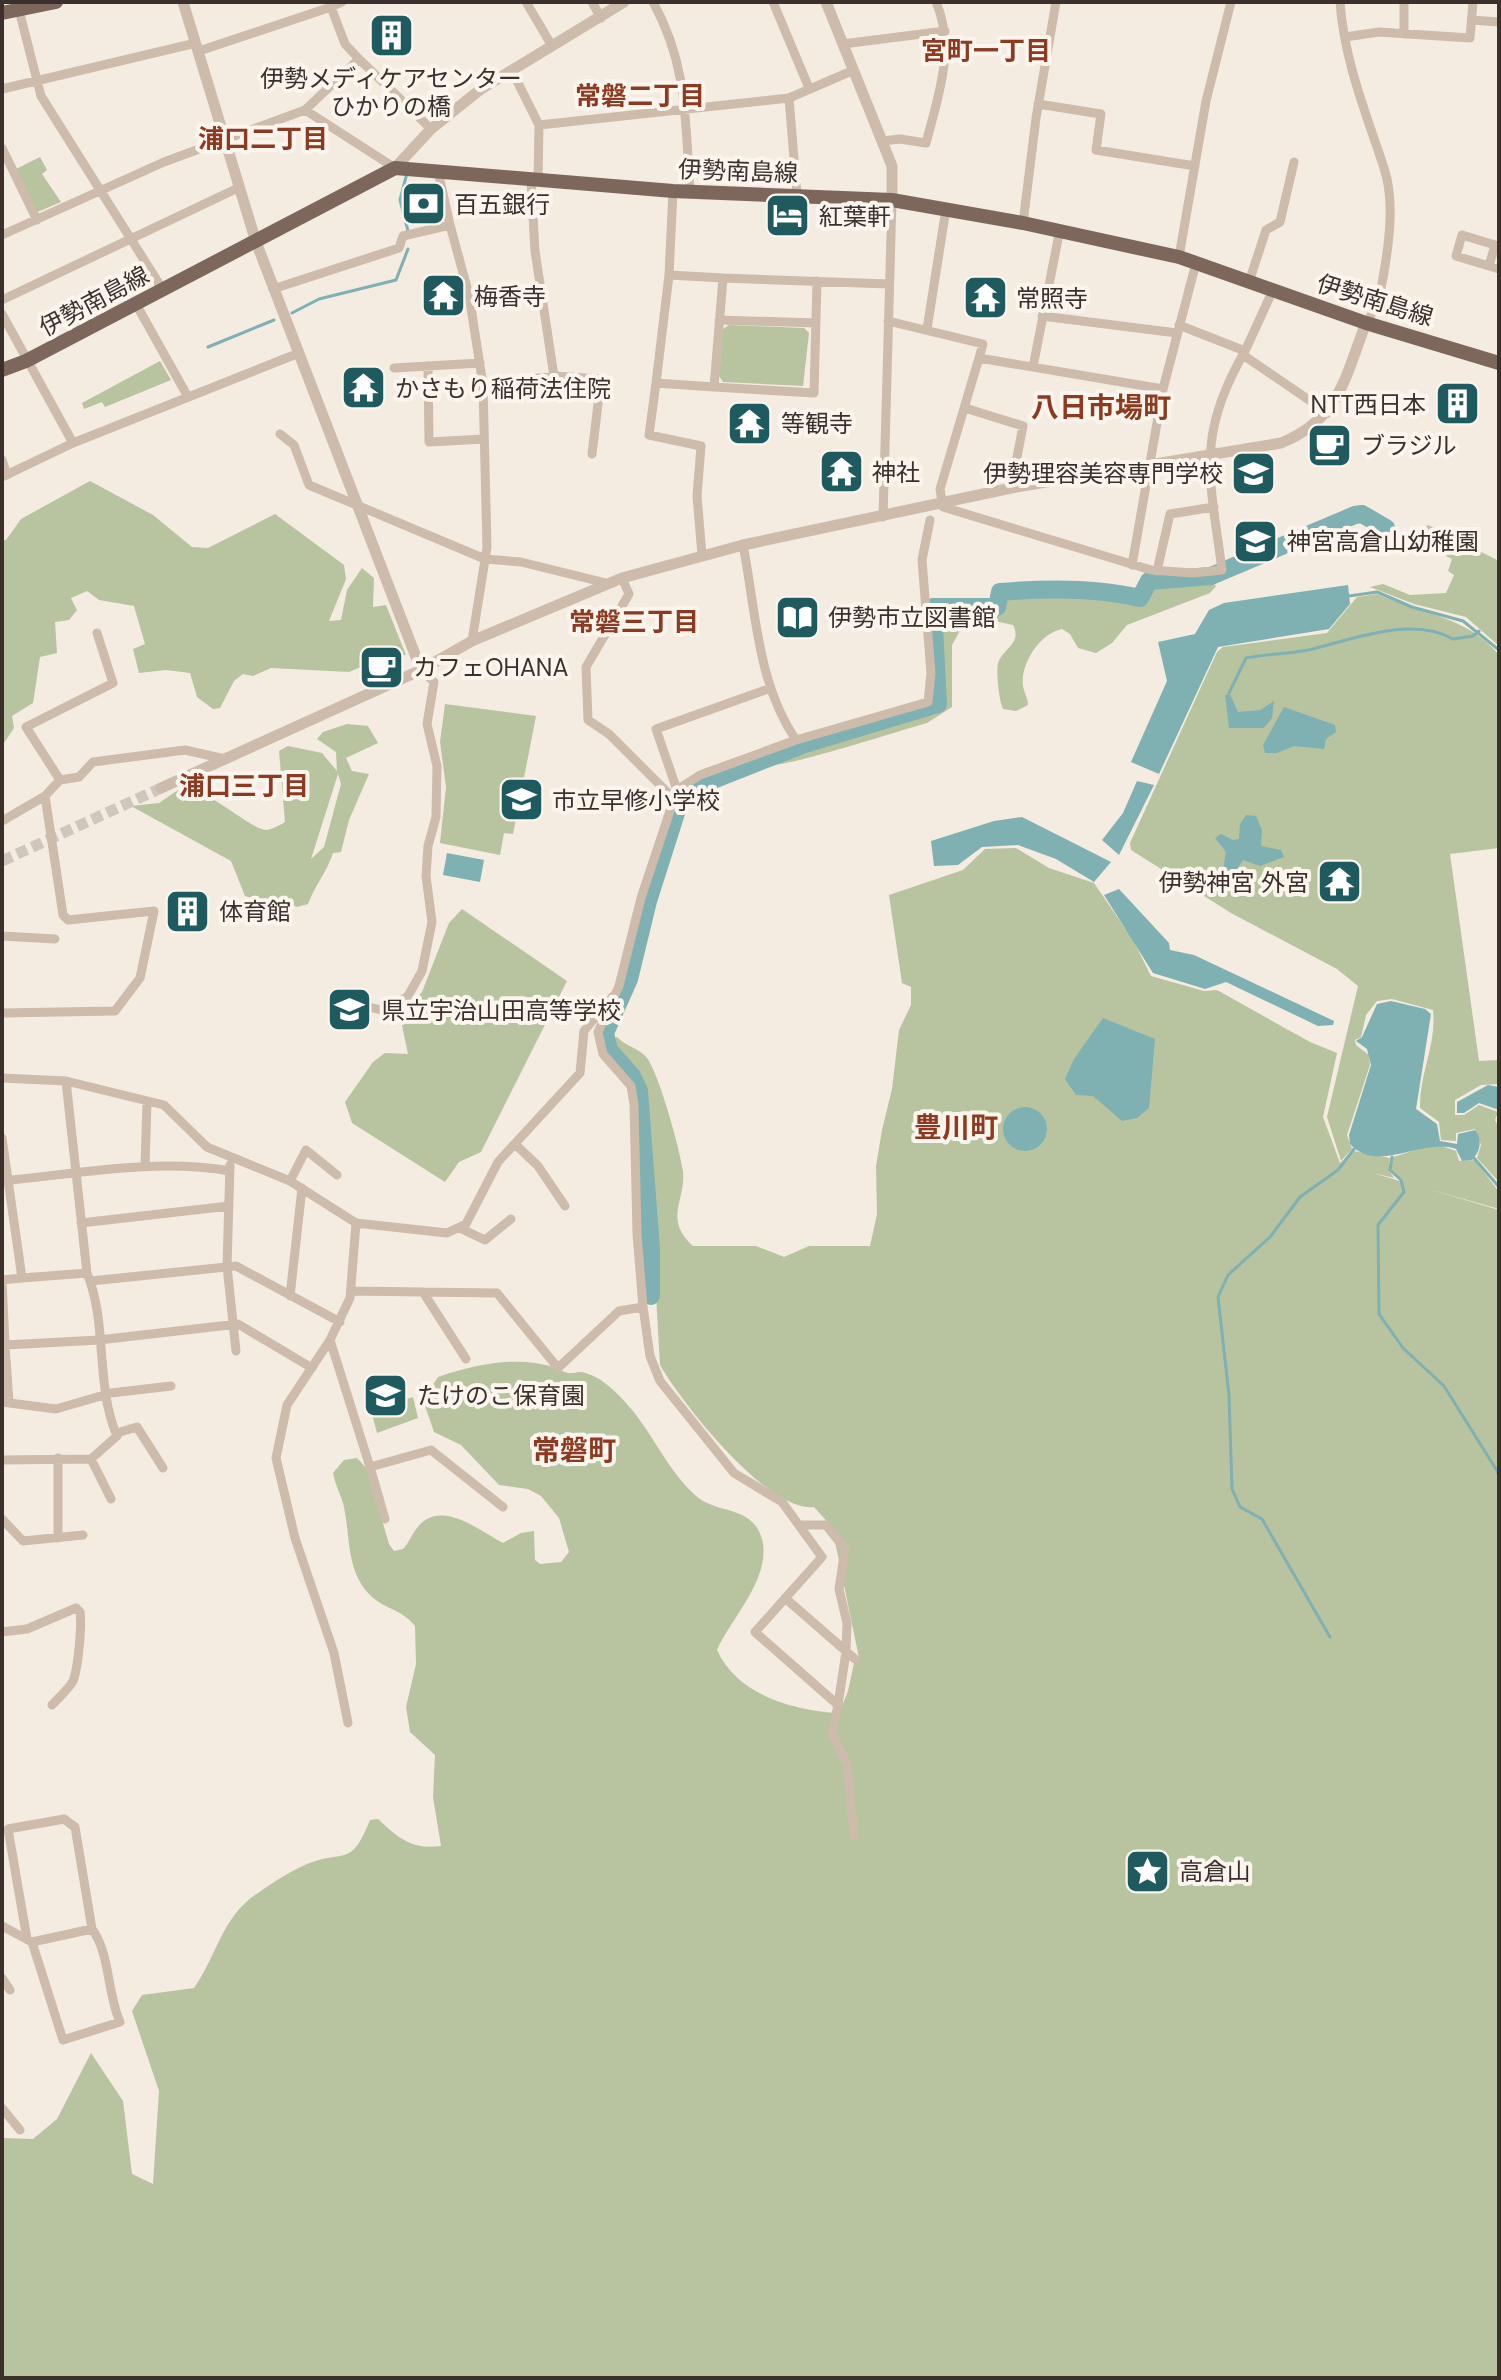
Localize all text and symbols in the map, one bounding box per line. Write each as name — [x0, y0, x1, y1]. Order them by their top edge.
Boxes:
building icon: 伊勢メディケアセンター ひかりの橋 — [367, 12, 415, 60]
district label: 宮町一丁目 — [921, 34, 1051, 68]
place label: 伊勢メディケアセンター ひかりの橋 — [260, 63, 522, 122]
district label: 常磐二丁目 — [575, 79, 705, 113]
district label: 浦口二丁目 — [198, 122, 328, 156]
street label: 伊勢南島線 — [677, 153, 799, 189]
bank icon: 百五銀行 — [399, 180, 447, 228]
place label: 百五銀行 — [454, 189, 550, 220]
hotel icon: 紅葉軒 — [764, 192, 812, 240]
place label: 紅葉軒 — [819, 201, 891, 232]
street label: 伊勢南島線 — [34, 259, 154, 343]
street label: 伊勢南島線 — [1313, 268, 1437, 332]
temple icon: 梅香寺 — [419, 272, 467, 320]
temple icon: 常照寺 — [961, 274, 1009, 322]
place label: 梅香寺 — [474, 281, 546, 312]
place label: 常照寺 — [1016, 283, 1088, 314]
temple icon: かさもり稲荷法住院 — [340, 364, 388, 412]
place label: かさもり稲荷法住院 — [395, 373, 611, 404]
building icon: NTT西日本 — [1433, 380, 1481, 428]
district label: 八日市場町 — [1031, 389, 1171, 426]
place label: NTT西日本 — [1310, 389, 1426, 420]
temple icon: 等観寺 — [726, 399, 774, 447]
place label: 等観寺 — [781, 408, 853, 439]
cafe icon: ブラジル — [1306, 421, 1354, 469]
place label: ブラジル — [1361, 430, 1457, 461]
temple icon: 神社 — [817, 448, 865, 496]
school or university icon: 伊勢理容美容専門学校 — [1230, 449, 1278, 497]
place label: 神社 — [872, 457, 920, 488]
place label: 伊勢理容美容専門学校 — [983, 458, 1223, 489]
school or university icon: 神宮高倉山幼稚園 — [1232, 517, 1280, 565]
place label: 神宮高倉山幼稚園 — [1287, 526, 1479, 557]
library icon: 伊勢市立図書館 — [773, 593, 821, 641]
place label: 伊勢市立図書館 — [828, 602, 996, 633]
district label: 常磐三丁目 — [569, 605, 699, 639]
cafe icon: カフェOHANA — [358, 643, 406, 691]
place label: カフェOHANA — [413, 652, 568, 683]
district label: 浦口三丁目 — [179, 769, 309, 803]
school or university icon: 市立早修小学校 — [497, 776, 545, 824]
place label: 市立早修小学校 — [552, 785, 720, 816]
temple icon: 伊勢神宮 外宮 — [1316, 858, 1364, 906]
place label: 伊勢神宮 外宮 — [1159, 867, 1309, 898]
building icon: 体育館 — [164, 887, 212, 935]
place label: 体育館 — [219, 896, 291, 927]
school or university icon: 県立宇治山田高等学校 — [326, 986, 374, 1034]
place label: 県立宇治山田高等学校 — [381, 995, 621, 1026]
district label: 豊川町 — [914, 1109, 998, 1146]
school or university icon: たけのこ保育園 — [362, 1371, 410, 1419]
place label: たけのこ保育園 — [417, 1380, 585, 1411]
district label: 常磐町 — [532, 1432, 616, 1469]
place icon: 高倉山 — [1124, 1847, 1172, 1895]
place label: 高倉山 — [1179, 1856, 1251, 1887]

